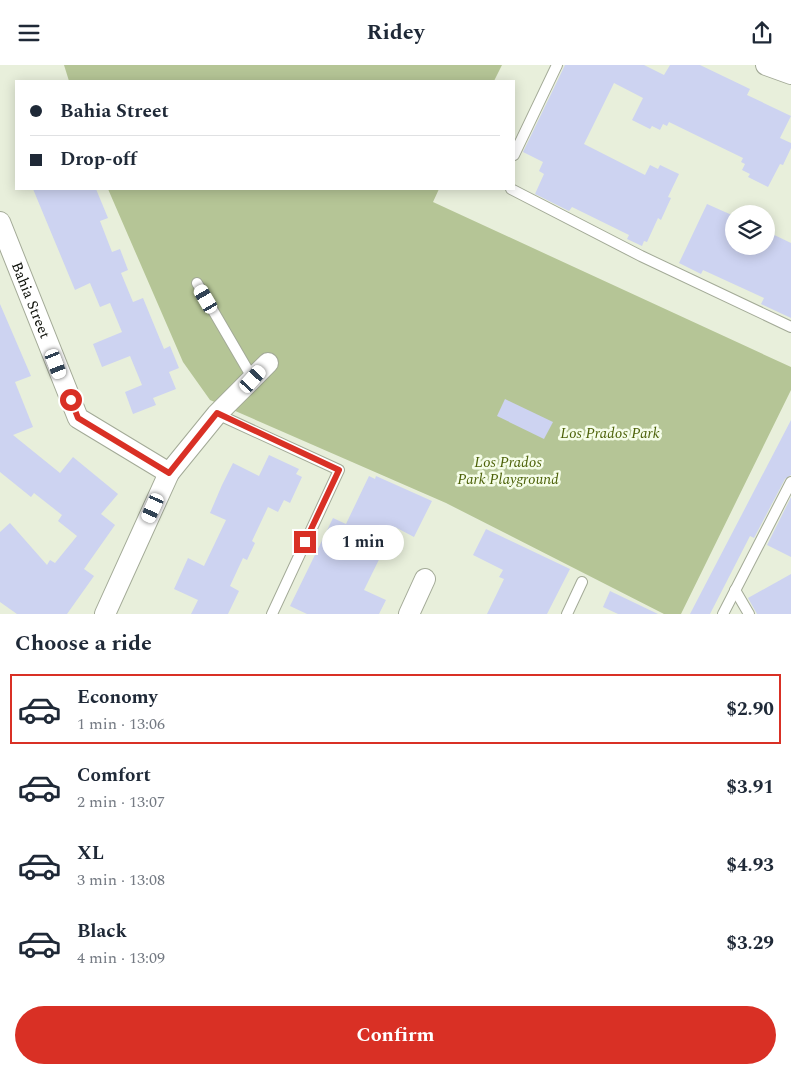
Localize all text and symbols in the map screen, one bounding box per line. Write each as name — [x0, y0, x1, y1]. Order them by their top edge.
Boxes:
text: Ridey — [367, 16, 424, 49]
icon: menu — [15, 19, 43, 47]
icon: share — [748, 19, 776, 47]
text: Bahia Street — [60, 97, 169, 126]
text: Drop-off — [60, 145, 137, 174]
map controls — [725, 205, 775, 255]
button: layers — [725, 205, 775, 255]
street label: Bahia Street — [5, 258, 57, 342]
car — [192, 282, 219, 316]
car — [43, 347, 68, 381]
car — [237, 363, 268, 395]
route start — [60, 389, 82, 411]
park label: Los Prados Park — [560, 422, 660, 445]
park label: Los Prados Park Playground — [457, 451, 559, 491]
car — [140, 491, 165, 525]
callout: 1 min — [322, 525, 405, 559]
text: 1 min — [342, 530, 384, 554]
route end — [294, 531, 316, 553]
text: Choose a ride — [15, 627, 152, 660]
text: Economy — [77, 683, 158, 712]
icon: car — [17, 687, 62, 732]
text: $2.90 — [726, 695, 774, 724]
text: 1 min · 13:06 — [77, 712, 165, 736]
text: Comfort — [77, 761, 151, 790]
icon: car — [17, 765, 62, 810]
text: $3.91 — [726, 773, 774, 802]
text: 2 min · 13:07 — [77, 790, 165, 814]
text: XL — [77, 839, 104, 868]
icon: car — [17, 843, 62, 888]
text: $4.93 — [726, 851, 774, 880]
text: 3 min · 13:08 — [77, 868, 165, 892]
text: Black — [77, 917, 127, 946]
icon: car — [17, 921, 62, 966]
text: $3.29 — [726, 929, 774, 958]
text: 4 min · 13:09 — [77, 946, 165, 970]
button: Confirm — [15, 1006, 776, 1064]

